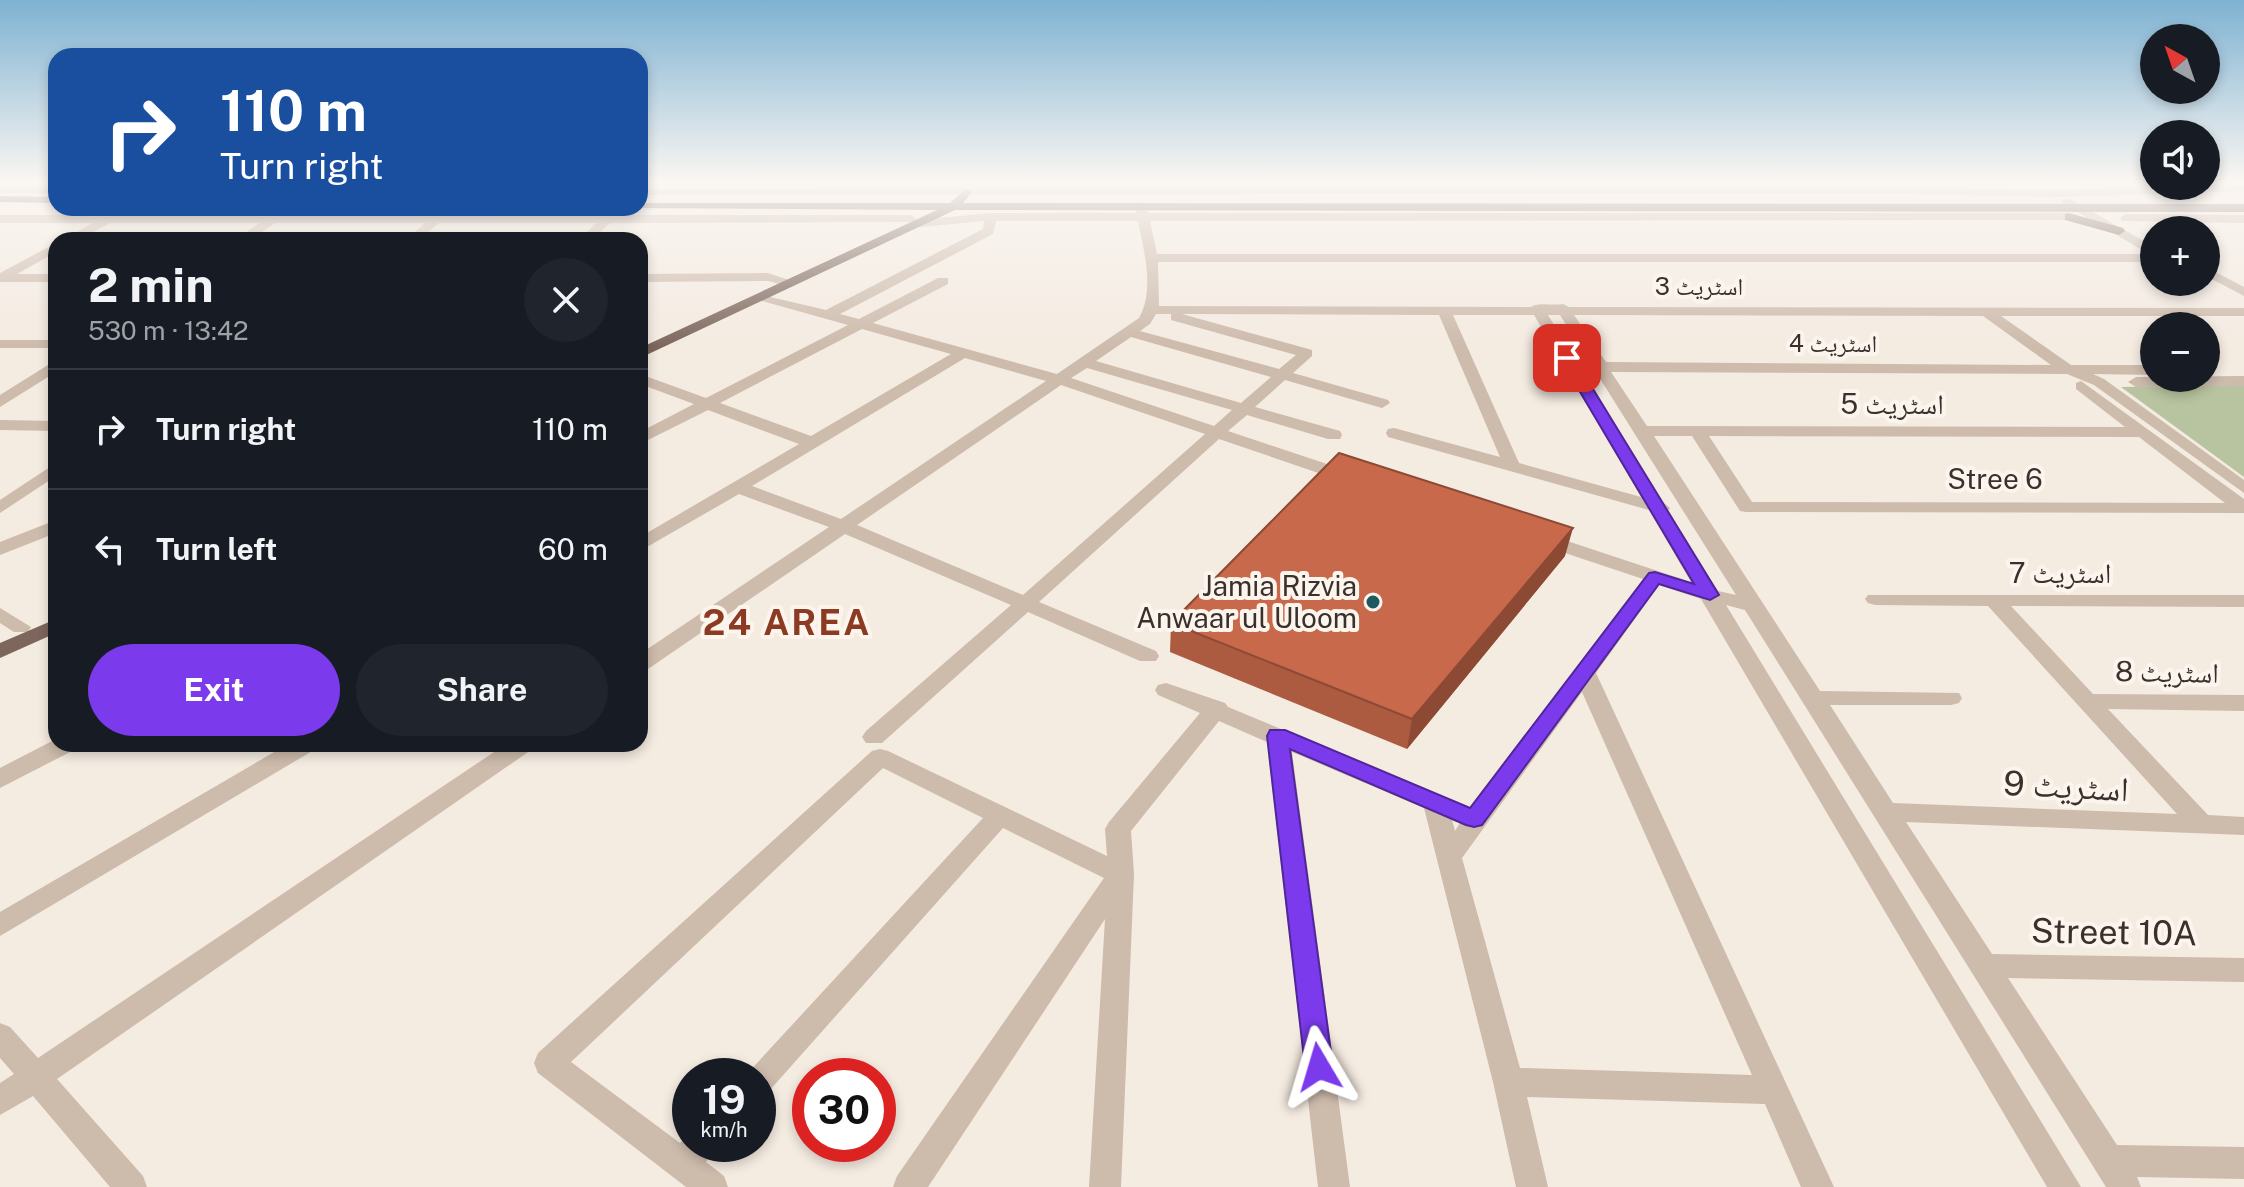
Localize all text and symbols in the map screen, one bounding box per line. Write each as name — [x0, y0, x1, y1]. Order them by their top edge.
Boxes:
north arrow — [2140, 24, 2220, 104]
map controls — [2140, 24, 2220, 392]
text: 110 m — [220, 78, 367, 144]
icon: right — [88, 80, 192, 184]
button: sound — [2140, 120, 2220, 200]
text: Turn right — [220, 145, 383, 187]
button: + — [2140, 216, 2220, 296]
text: 2 min — [88, 256, 214, 313]
button: close — [524, 258, 608, 342]
street label: اسٹریٹ 3 — [1655, 272, 1743, 300]
button: − — [2140, 312, 2220, 392]
text: 530 m · 13:42 — [88, 315, 249, 346]
pin — [1533, 324, 1601, 392]
street label: اسٹریٹ 4 — [1789, 329, 1877, 357]
icon: arrive — [1545, 336, 1589, 380]
street label: اسٹریٹ 5 — [1840, 387, 1944, 420]
icon: right — [88, 407, 132, 451]
text: Turn right — [156, 411, 296, 447]
text: 110 m — [532, 411, 608, 447]
street label: Stree 6 — [1947, 462, 2043, 495]
icon: left — [88, 527, 132, 571]
text: Turn left — [156, 531, 277, 567]
text: 60 m — [538, 531, 608, 567]
street label: اسٹریٹ 7 — [2009, 556, 2111, 589]
place label: Jamia Rizvia Anwaar ul Uloom — [1136, 569, 1357, 634]
marker: Jamia Rizvia Anwaar ul Uloom — [1364, 593, 1382, 611]
district label: 24 AREA — [703, 601, 871, 643]
button: Exit — [88, 644, 340, 736]
button: Share — [356, 644, 608, 736]
street label: اسٹریٹ 8 — [2115, 654, 2219, 689]
street label: اسٹریٹ 9 — [2002, 763, 2130, 809]
street label: Street 10A — [2030, 911, 2198, 953]
position arrow — [1277, 1025, 1361, 1109]
speed limit sign: 30 — [792, 1058, 896, 1162]
text: 19 — [702, 1076, 746, 1123]
text: km/h — [700, 1118, 748, 1142]

